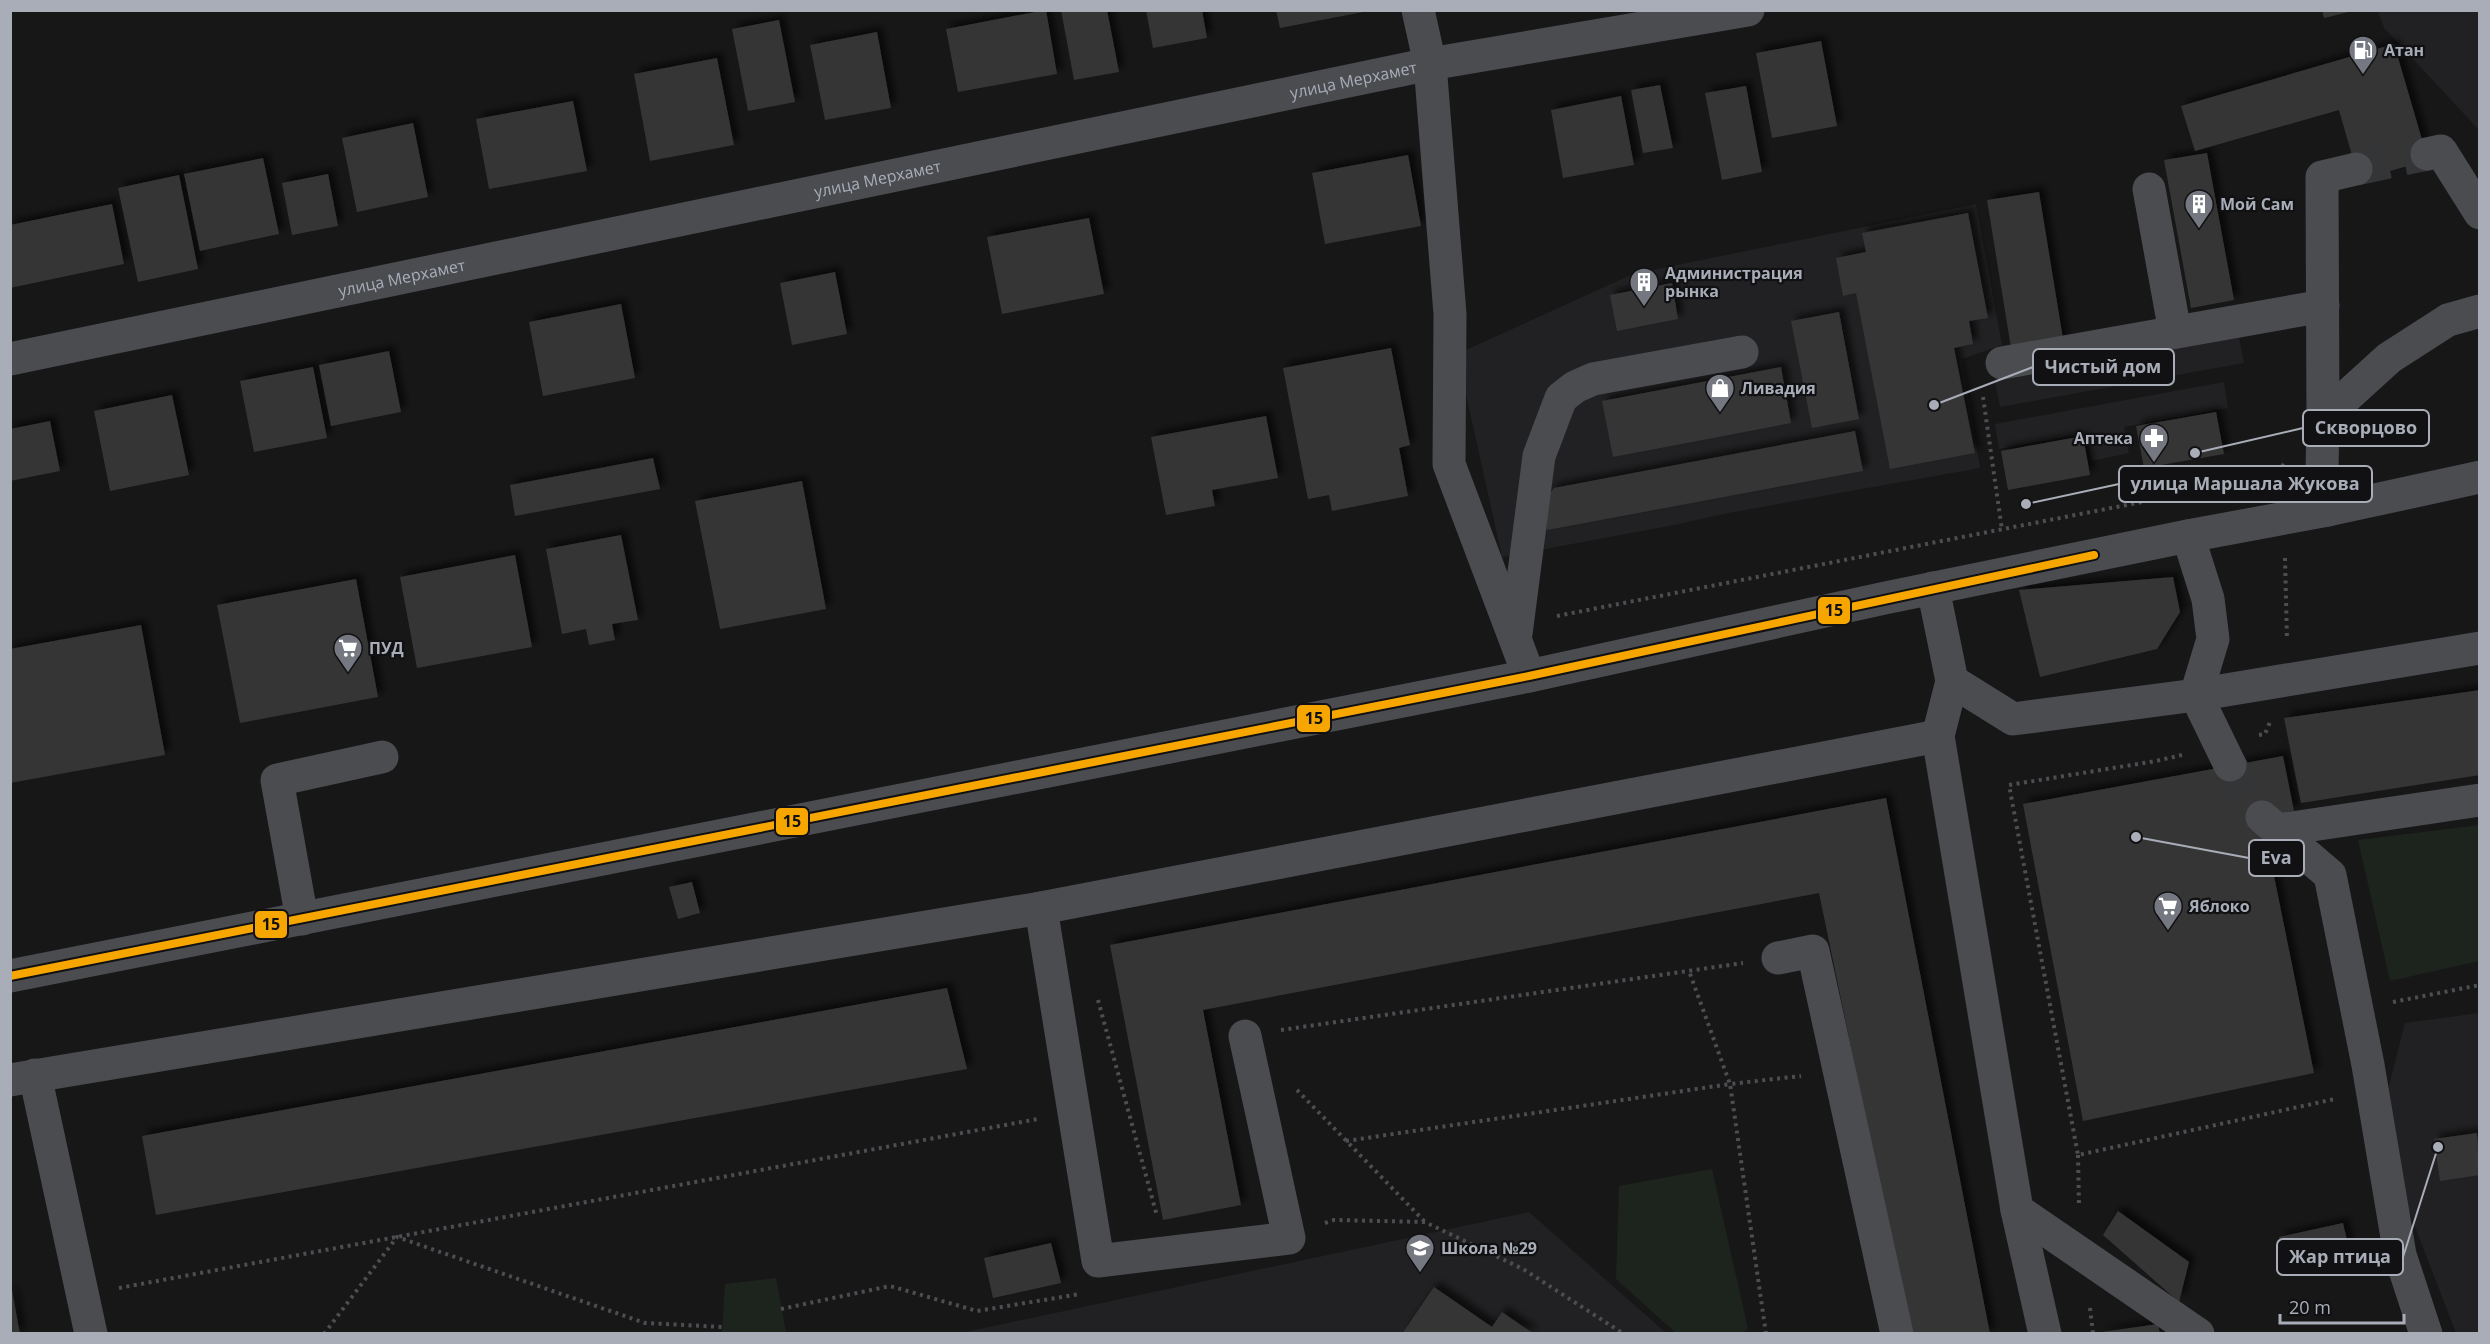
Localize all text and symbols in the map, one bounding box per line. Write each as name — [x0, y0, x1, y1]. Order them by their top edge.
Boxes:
fuel station icon: Атан — [2347, 34, 2379, 76]
place label: Атан — [2384, 39, 2424, 61]
street label: улица Мерхамет — [1288, 56, 1419, 104]
street label: улица Мерхамет — [812, 155, 943, 203]
building icon: Мой Сам — [2183, 188, 2215, 230]
place label: Мой Сам — [2220, 193, 2294, 215]
street label: улица Мерхамет — [336, 254, 468, 302]
place label: Администрация рынка — [1665, 262, 1803, 302]
building icon: Администрация рынка — [1628, 266, 1660, 308]
callout: Чистый дом — [2033, 349, 2174, 385]
text: Чистый дом — [2045, 354, 2161, 378]
shop icon: Ливадия — [1704, 372, 1736, 414]
place label: Ливадия — [1741, 377, 1816, 399]
callout: Скворцово — [2303, 410, 2429, 446]
text: Скворцово — [2315, 415, 2417, 439]
pharmacy icon: Аптека — [2138, 422, 2170, 464]
place label: Аптека — [2074, 427, 2133, 449]
callout: улица Маршала Жукова — [2119, 466, 2372, 502]
text: улица Маршала Жукова — [2130, 471, 2360, 495]
line badge: 15 — [1817, 596, 1851, 625]
text: 15 — [1825, 599, 1843, 621]
supermarket icon: ПУД — [332, 632, 364, 674]
place label: ПУД — [369, 637, 404, 659]
line badge: 15 — [1296, 704, 1331, 733]
text: 15 — [1305, 707, 1323, 729]
line badge: 15 — [775, 807, 809, 836]
text: 15 — [783, 810, 801, 832]
callout: Eva — [2249, 840, 2304, 876]
text: Eva — [2260, 845, 2292, 869]
supermarket icon: Яблоко — [2152, 890, 2184, 932]
place label: Яблоко — [2188, 895, 2250, 917]
line badge: 15 — [254, 910, 288, 939]
text: 15 — [262, 913, 280, 935]
school or university icon: Школа №29 — [1404, 1232, 1436, 1274]
place label: Школа №29 — [1441, 1237, 1537, 1259]
callout: Жар птица — [2277, 1239, 2403, 1275]
text: Жар птица — [2289, 1244, 2391, 1268]
scale bar — [2280, 1287, 2404, 1325]
text: 20 m — [2289, 1295, 2331, 1319]

